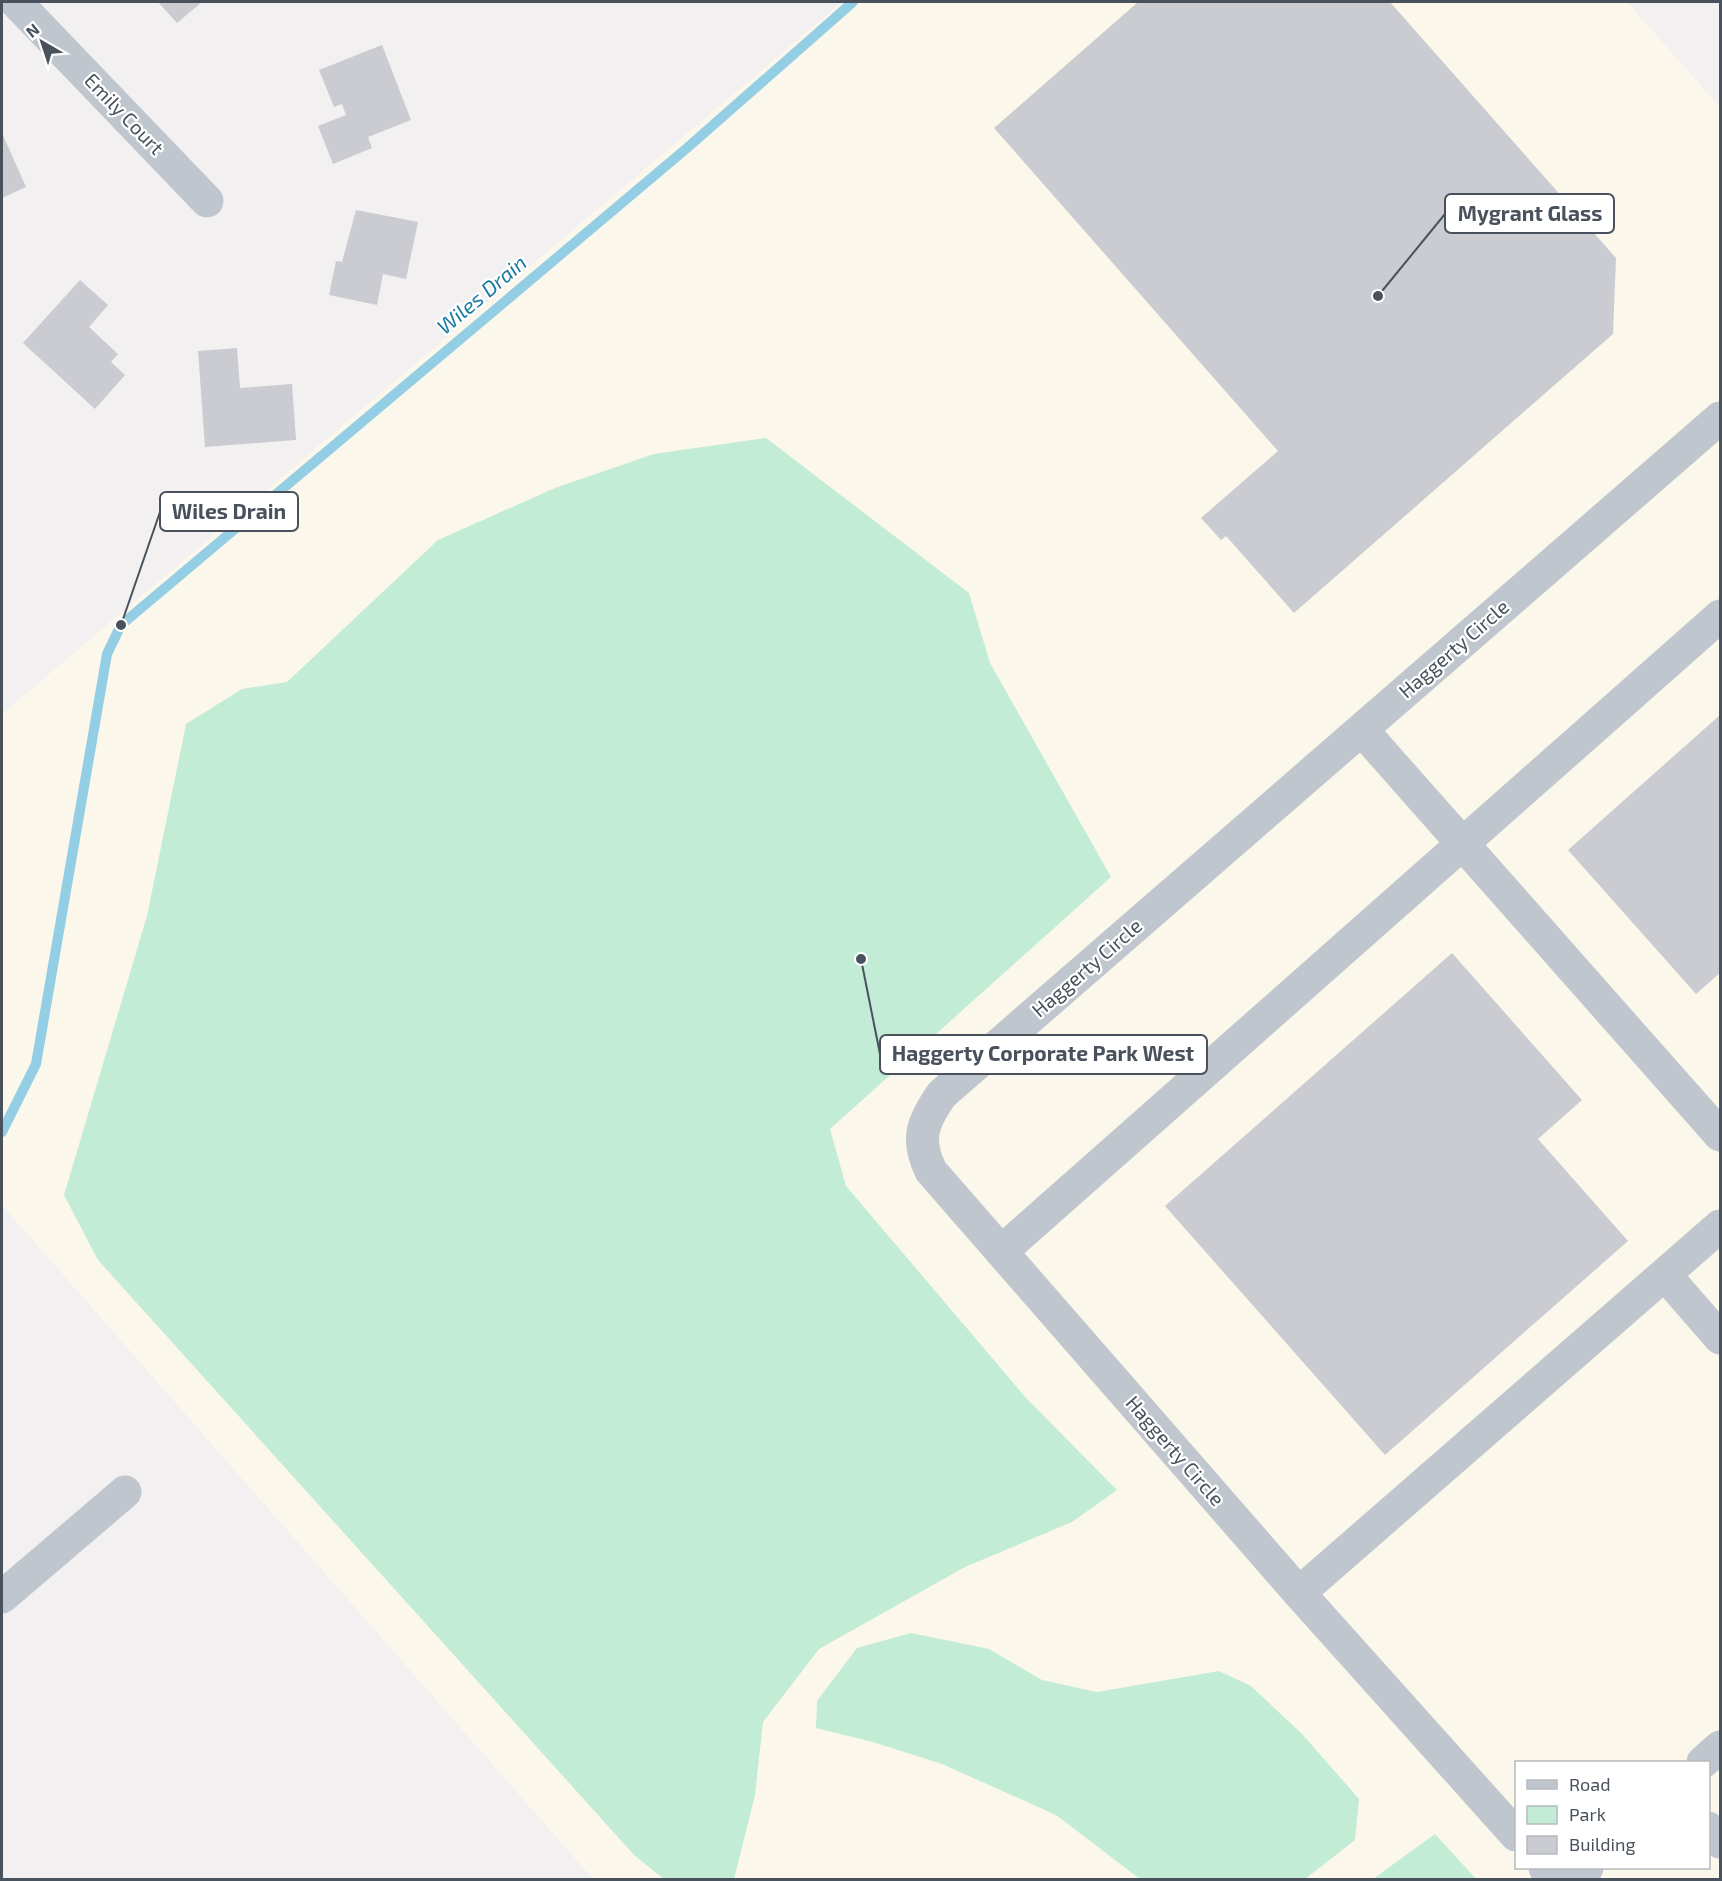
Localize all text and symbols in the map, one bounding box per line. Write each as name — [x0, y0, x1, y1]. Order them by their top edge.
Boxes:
north arrow — [12, 12, 72, 72]
text: N — [22, 19, 43, 41]
street label: Emily Court — [80, 68, 170, 159]
callout: Mygrant Glass — [1445, 194, 1614, 233]
text: Mygrant Glass — [1458, 200, 1602, 226]
water label: Wiles Drain — [431, 249, 531, 338]
callout: Wiles Drain — [160, 492, 298, 531]
text: Wiles Drain — [172, 498, 286, 523]
street label: Haggerty Circle — [1393, 594, 1513, 703]
street label: Haggerty Circle — [1026, 913, 1146, 1022]
callout: Haggerty Corporate Park West — [880, 1035, 1207, 1074]
text: Haggerty Corporate Park West — [892, 1040, 1195, 1066]
street label: Haggerty Circle — [1121, 1390, 1230, 1510]
legend — [1515, 1761, 1710, 1869]
text: Road — [1569, 1773, 1610, 1795]
text: Park — [1569, 1803, 1606, 1825]
text: Building — [1569, 1833, 1636, 1855]

